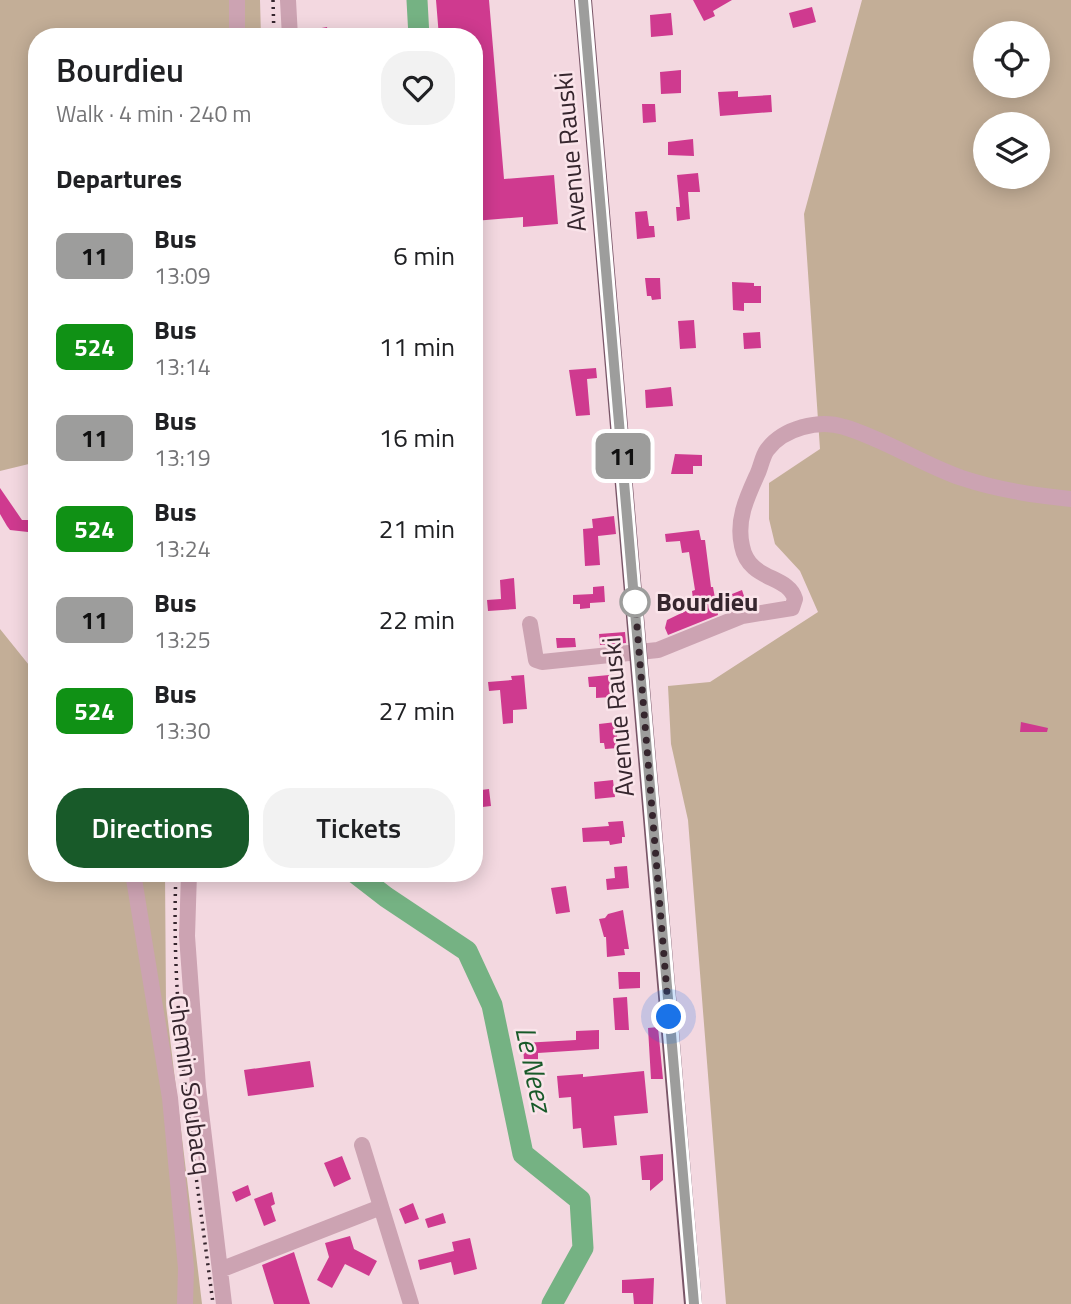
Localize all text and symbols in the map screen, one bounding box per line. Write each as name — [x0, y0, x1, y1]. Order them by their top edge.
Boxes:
map controls — [973, 21, 1050, 189]
button: locate — [973, 21, 1050, 98]
text: Bourdieu — [56, 45, 184, 95]
button: heart — [381, 51, 455, 125]
street label: Avenue Rauski — [543, 71, 596, 234]
text: Walk · 4 min · 240 m — [56, 96, 252, 131]
button: layers — [973, 112, 1050, 189]
text: Departures — [56, 159, 182, 198]
text: Bus — [154, 219, 196, 258]
text: 6 min — [393, 236, 455, 275]
text: 11 — [81, 238, 108, 274]
text: 13:09 — [154, 258, 211, 293]
text: Bus — [154, 310, 196, 349]
text: 11 min — [379, 327, 455, 366]
text: 524 — [74, 329, 115, 365]
text: 13:14 — [154, 349, 211, 384]
text: Bus — [154, 401, 196, 440]
text: 16 min — [379, 418, 455, 457]
text: 11 — [81, 420, 108, 456]
line badge: 11 — [592, 433, 654, 479]
text: 11 — [610, 438, 636, 474]
text: 13:19 — [154, 440, 211, 475]
text: Bus — [154, 492, 196, 531]
text: 21 min — [379, 509, 455, 548]
text: 524 — [74, 511, 115, 547]
text: 13:24 — [154, 531, 211, 566]
place label: Bourdieu — [656, 582, 758, 621]
text: Bus — [154, 583, 196, 622]
marker: Bourdieu — [620, 587, 650, 617]
text: 22 min — [379, 600, 455, 639]
text: 11 — [81, 602, 108, 638]
text: 13:25 — [154, 622, 211, 657]
street label: Avenue Rauski — [591, 636, 644, 799]
text: Bus — [154, 674, 196, 713]
text: 27 min — [379, 691, 455, 730]
text: 524 — [74, 693, 115, 729]
text: 13:30 — [154, 713, 211, 748]
button: Directions — [56, 788, 249, 868]
button: Tickets — [263, 788, 455, 868]
street label: Chemin Soubacq — [159, 992, 222, 1178]
your location — [651, 999, 686, 1034]
water label: Le Neez — [505, 1022, 565, 1118]

